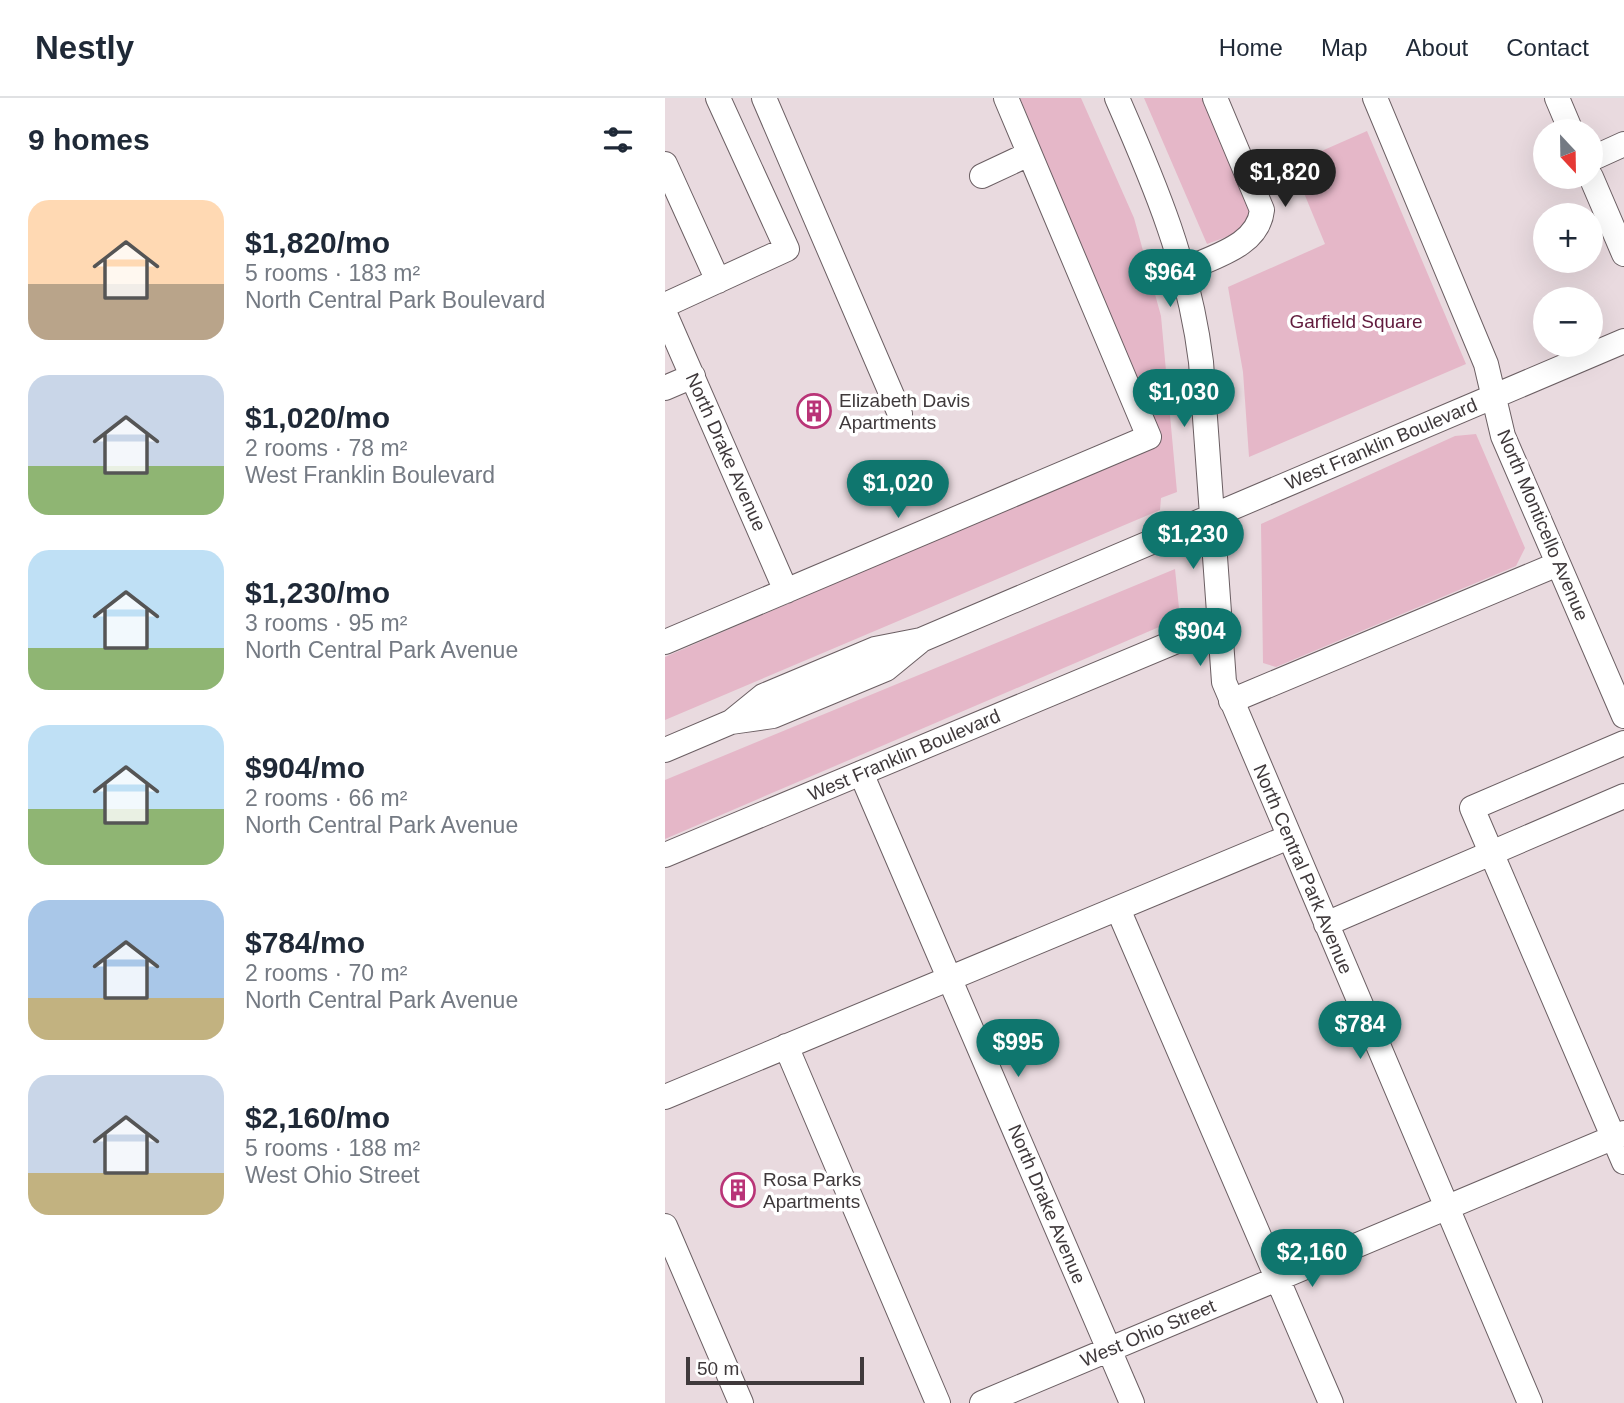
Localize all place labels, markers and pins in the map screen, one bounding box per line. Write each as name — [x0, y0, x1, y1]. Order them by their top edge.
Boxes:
pin: $1,820 — [1228, 150, 1342, 209]
pin: $964 — [1129, 250, 1211, 309]
pin: $1,030 — [1127, 370, 1241, 429]
place label: Elizabeth Davis Apartments — [839, 390, 970, 433]
building icon: Elizabeth Davis Apartments — [795, 392, 833, 430]
pin: $1,020 — [841, 460, 955, 520]
pin: $1,230 — [1136, 512, 1250, 571]
pin: $904 — [1159, 608, 1241, 668]
pin: $784 — [1319, 1002, 1401, 1061]
pin: $995 — [977, 1020, 1059, 1079]
place label: Rosa Parks Apartments — [763, 1169, 861, 1212]
building icon: Rosa Parks Apartments — [719, 1171, 757, 1209]
pin: $2,160 — [1255, 1230, 1369, 1289]

